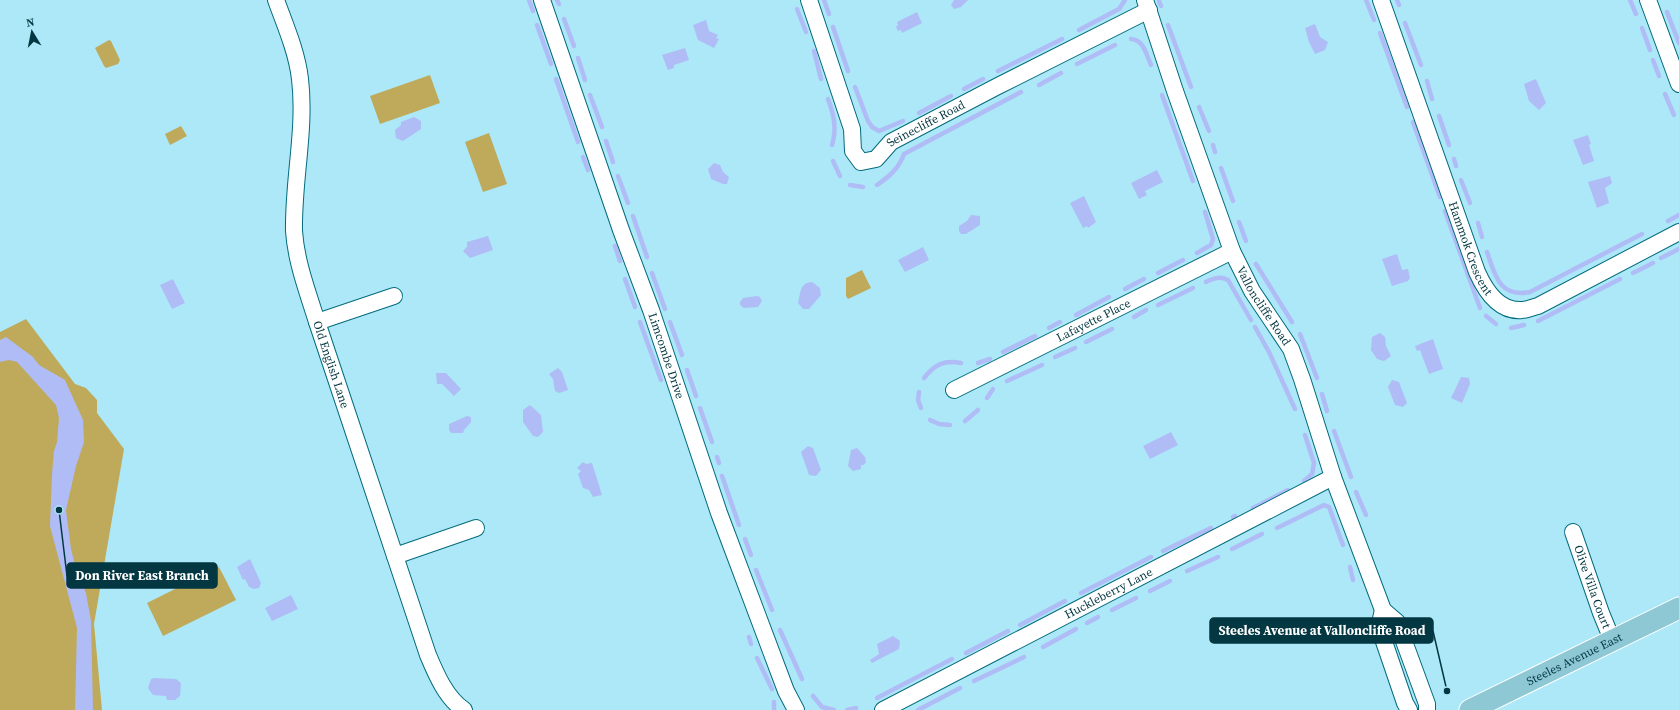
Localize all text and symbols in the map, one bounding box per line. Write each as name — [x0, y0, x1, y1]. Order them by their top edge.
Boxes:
north arrow — [12, 12, 52, 52]
text: N — [25, 15, 36, 31]
street label: Seinecliffe Road — [883, 97, 968, 150]
street label: Hammok Crescent — [1445, 199, 1496, 299]
street label: Valloncliffe Road — [1233, 263, 1295, 349]
street label: Lafayette Place — [1054, 295, 1133, 346]
street label: Limcombe Drive — [645, 311, 688, 401]
street label: Old English Lane — [309, 319, 353, 410]
street label: Olive Villa Court — [1570, 543, 1615, 631]
callout: Don River East Branch — [67, 563, 217, 588]
street label: Huckleberry Lane — [1062, 564, 1155, 623]
text: Don River East Branch — [75, 567, 209, 584]
callout: Steeles Avenue at Valloncliffe Road — [1210, 618, 1433, 643]
text: Steeles Avenue at Valloncliffe Road — [1219, 622, 1426, 639]
street label: Steeles Avenue East — [1524, 629, 1625, 689]

